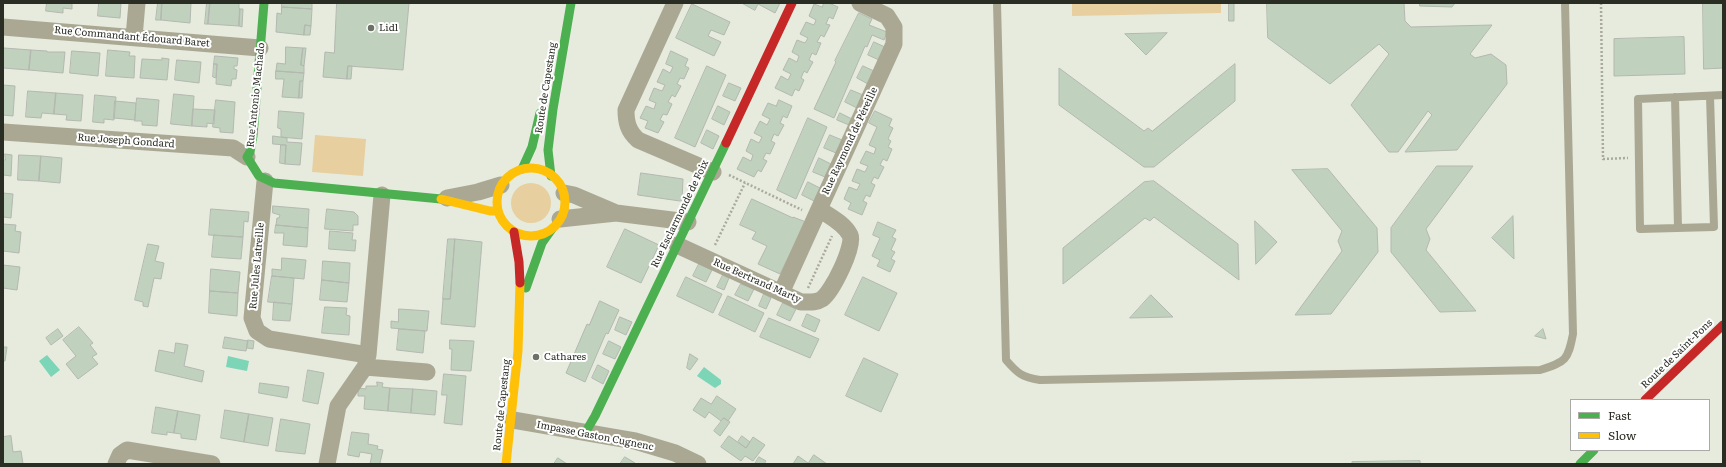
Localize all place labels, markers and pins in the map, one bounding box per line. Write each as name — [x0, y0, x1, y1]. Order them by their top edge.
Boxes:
place label: Lidl — [379, 22, 398, 34]
marker: Lidl — [366, 23, 376, 33]
place label: Cathares — [544, 351, 586, 363]
marker: Cathares — [531, 352, 541, 362]

